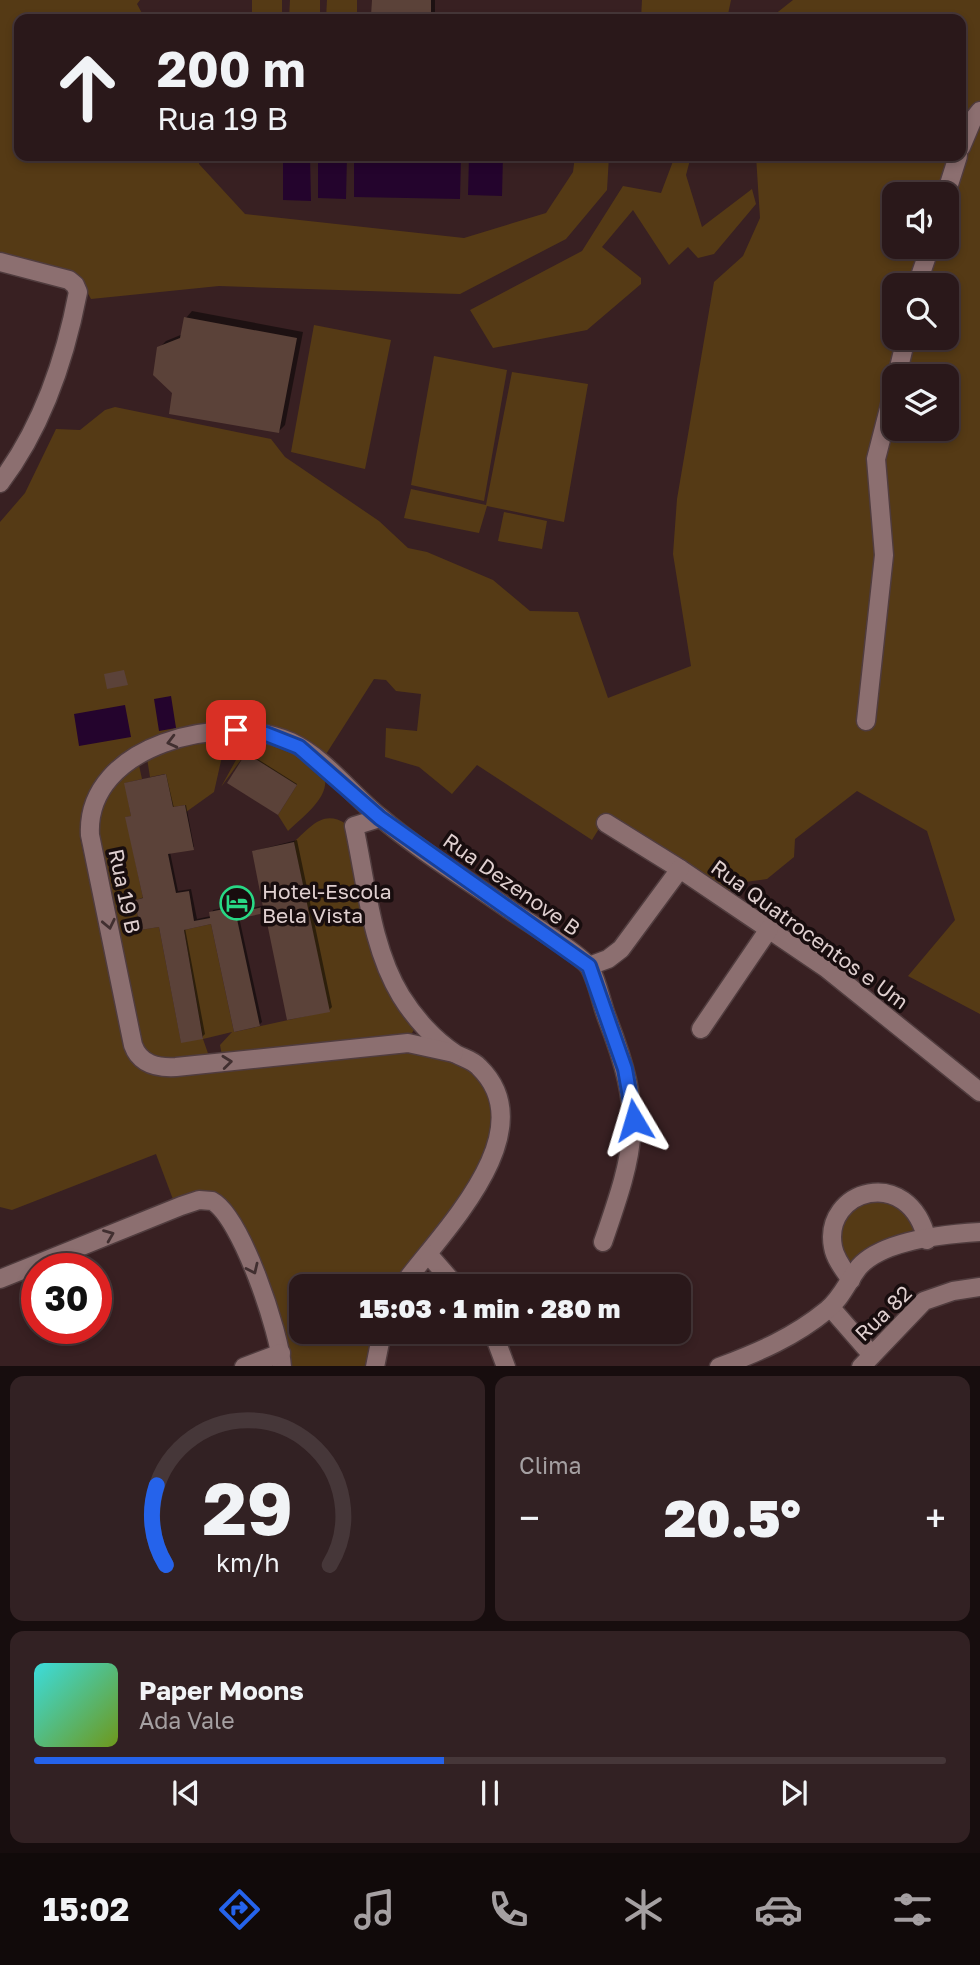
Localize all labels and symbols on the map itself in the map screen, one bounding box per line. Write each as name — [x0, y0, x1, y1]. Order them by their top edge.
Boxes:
pin — [206, 700, 266, 760]
one-way arrow — [166, 734, 178, 749]
street label: Rua Dezenove B — [438, 827, 586, 941]
street label: Rua 19 B — [103, 846, 147, 936]
street label: Rua Quatrocentos e Um — [706, 854, 914, 1014]
place label: Hotel-Escola Bela Vista — [262, 878, 392, 928]
hotel icon: Hotel-Escola Bela Vista — [218, 884, 256, 922]
one-way arrow — [101, 918, 115, 930]
one-way arrow — [221, 1055, 233, 1070]
position arrow — [597, 1083, 671, 1157]
one-way arrow — [102, 1230, 114, 1244]
speed limit sign: 30 — [21, 1253, 112, 1344]
one-way arrow — [245, 1262, 259, 1274]
street label: Rua 82 — [849, 1280, 917, 1346]

